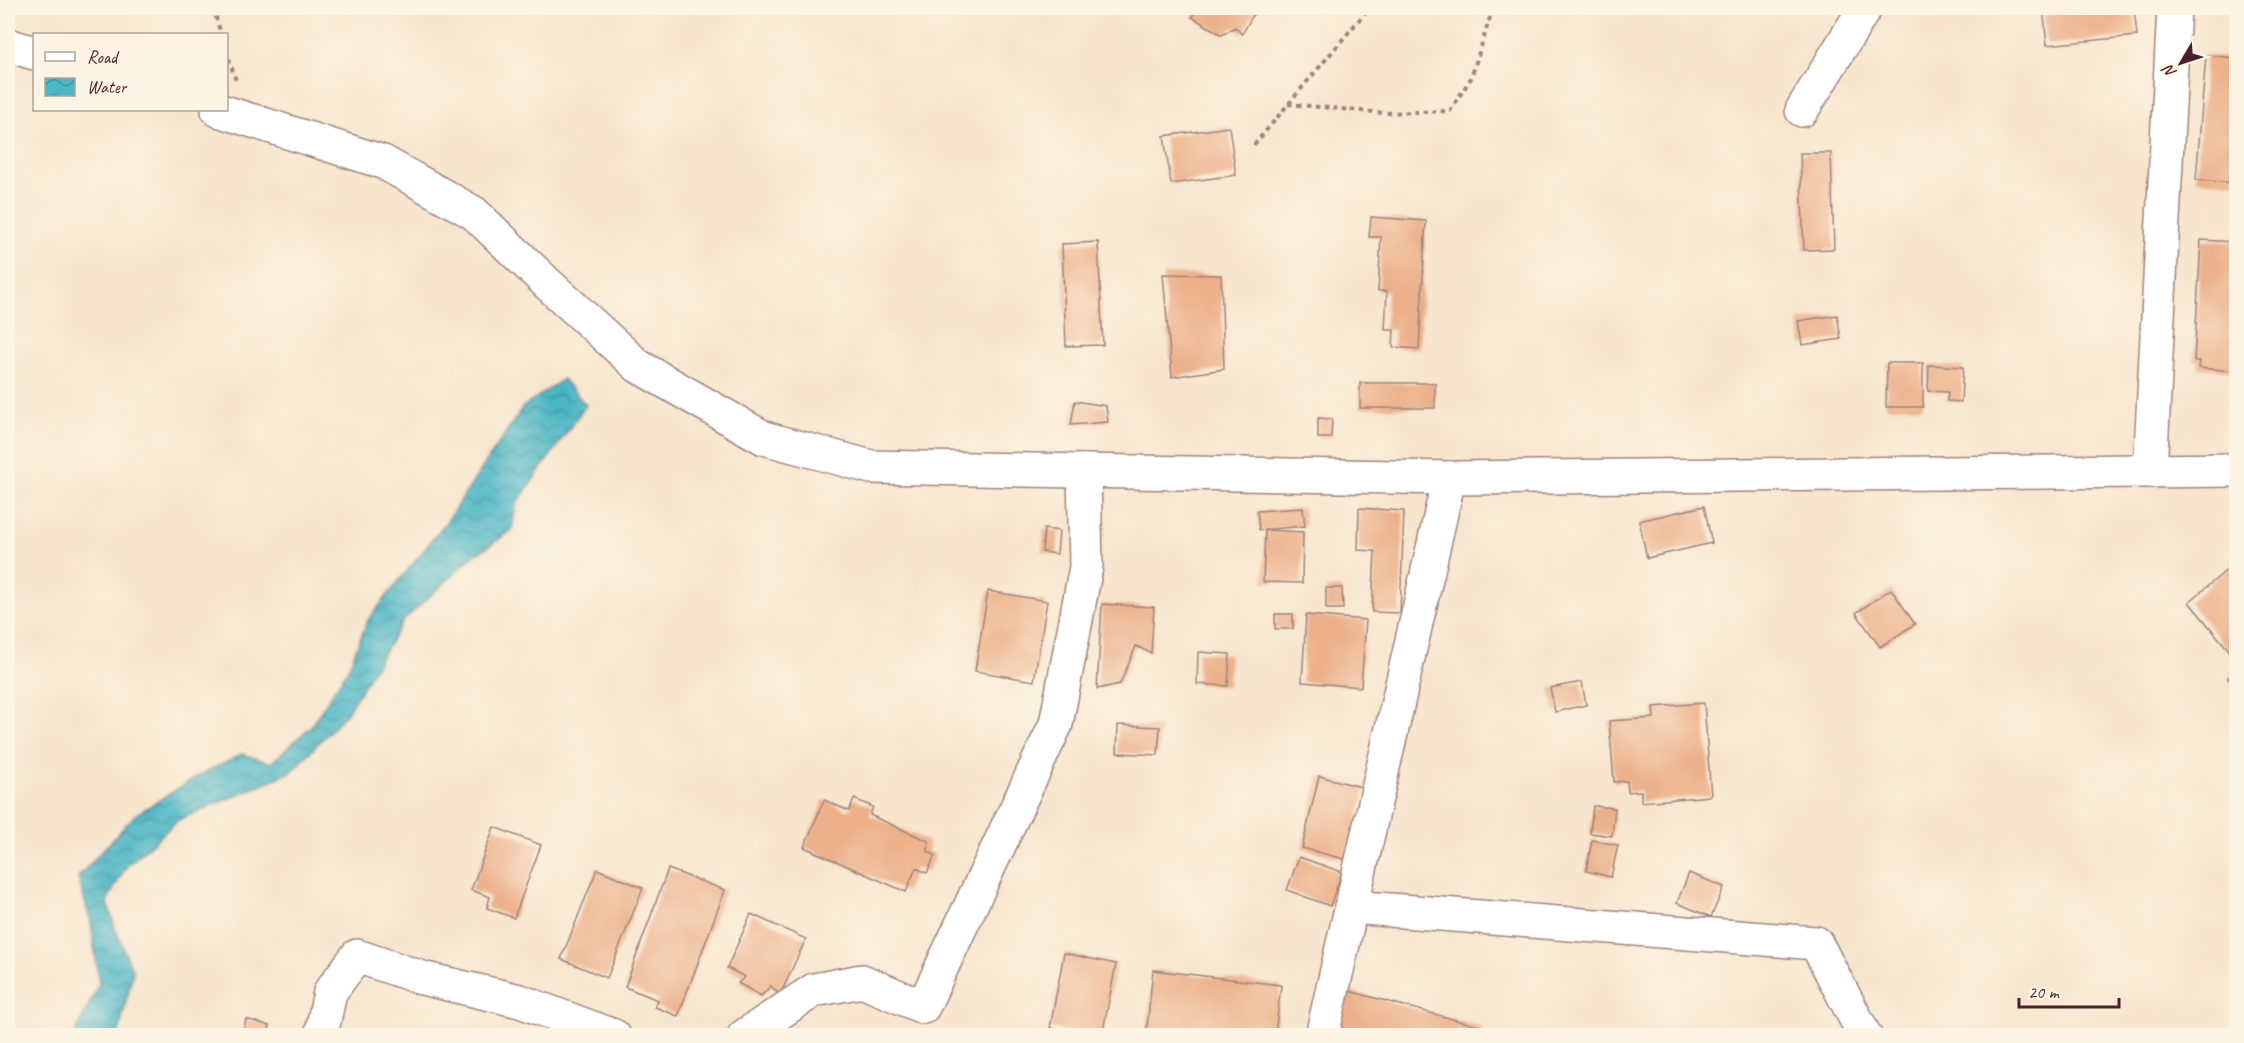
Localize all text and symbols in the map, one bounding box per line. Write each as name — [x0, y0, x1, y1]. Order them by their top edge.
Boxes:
legend — [33, 33, 228, 111]
north arrow — [2151, 33, 2211, 93]
text: Road — [87, 46, 120, 68]
text: N — [2157, 59, 2181, 82]
text: Water — [87, 76, 128, 98]
scale bar — [2019, 971, 2120, 1009]
text: 20 m — [2028, 981, 2061, 1003]

